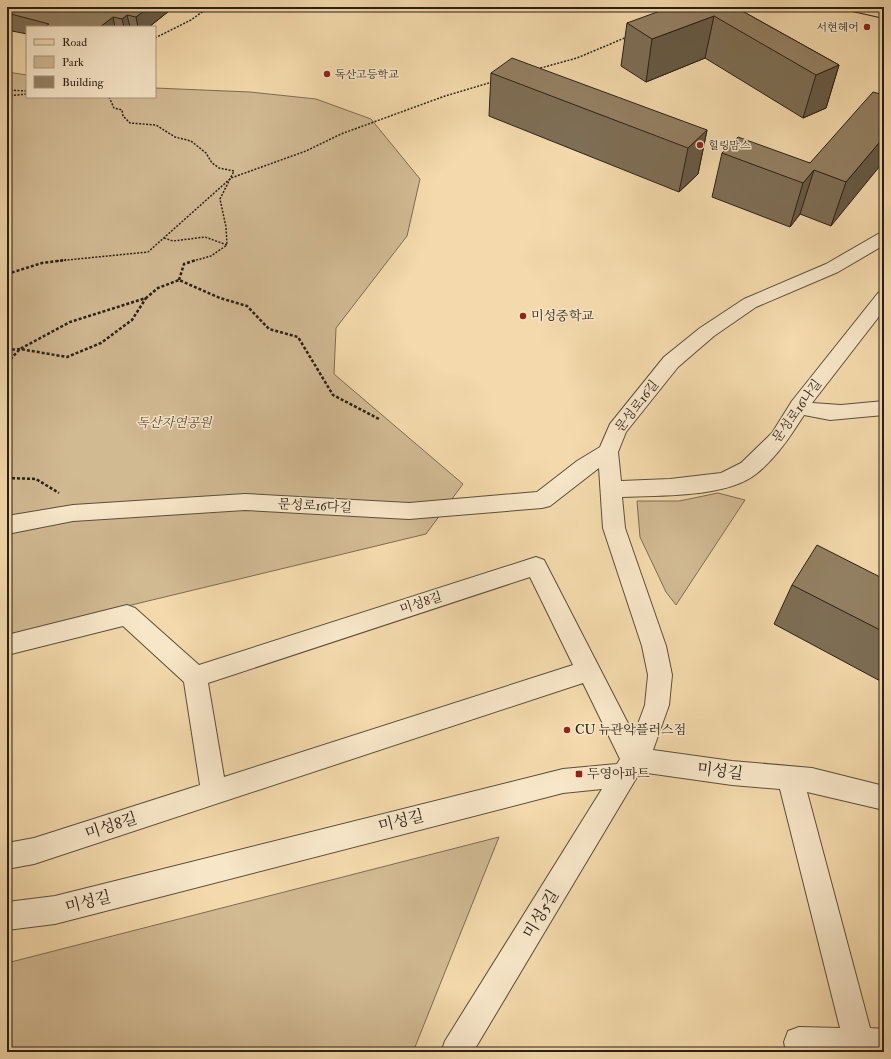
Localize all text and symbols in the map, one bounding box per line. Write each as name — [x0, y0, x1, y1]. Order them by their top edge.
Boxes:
place label: 서현헤어 — [816, 21, 859, 34]
marker: 서현헤어 — [862, 22, 872, 32]
legend — [26, 26, 156, 98]
text: Road — [62, 35, 87, 50]
text: Park — [62, 55, 84, 70]
place label: 독산고등학교 — [335, 68, 399, 81]
marker: 독산고등학교 — [322, 69, 332, 79]
text: Building — [62, 75, 105, 90]
place label: 힐링맘스 — [708, 139, 751, 152]
marker: 힐링맘스 — [695, 140, 705, 150]
place label: 미성중학교 — [531, 308, 594, 324]
marker: 미성중학교 — [518, 311, 528, 321]
street label: 문성로16나길 — [769, 376, 825, 446]
street label: 문성로16길 — [612, 377, 662, 435]
park label: 독산자연공원 — [136, 415, 213, 431]
street label: 문성로16다길 — [278, 496, 352, 516]
street label: 미성8길 — [398, 589, 444, 617]
place label: CU 뉴관악플러스점 — [575, 722, 686, 738]
marker: CU 뉴관악플러스점 — [562, 725, 572, 735]
street label: 미성길 — [696, 758, 744, 784]
place label: 두영아파트 — [587, 766, 650, 782]
marker: 두영아파트 — [574, 769, 584, 779]
street label: 미성길 — [376, 806, 426, 836]
street label: 미성8길 — [82, 808, 140, 844]
street label: 미성5길 — [519, 886, 563, 942]
street label: 미성길 — [63, 887, 113, 917]

